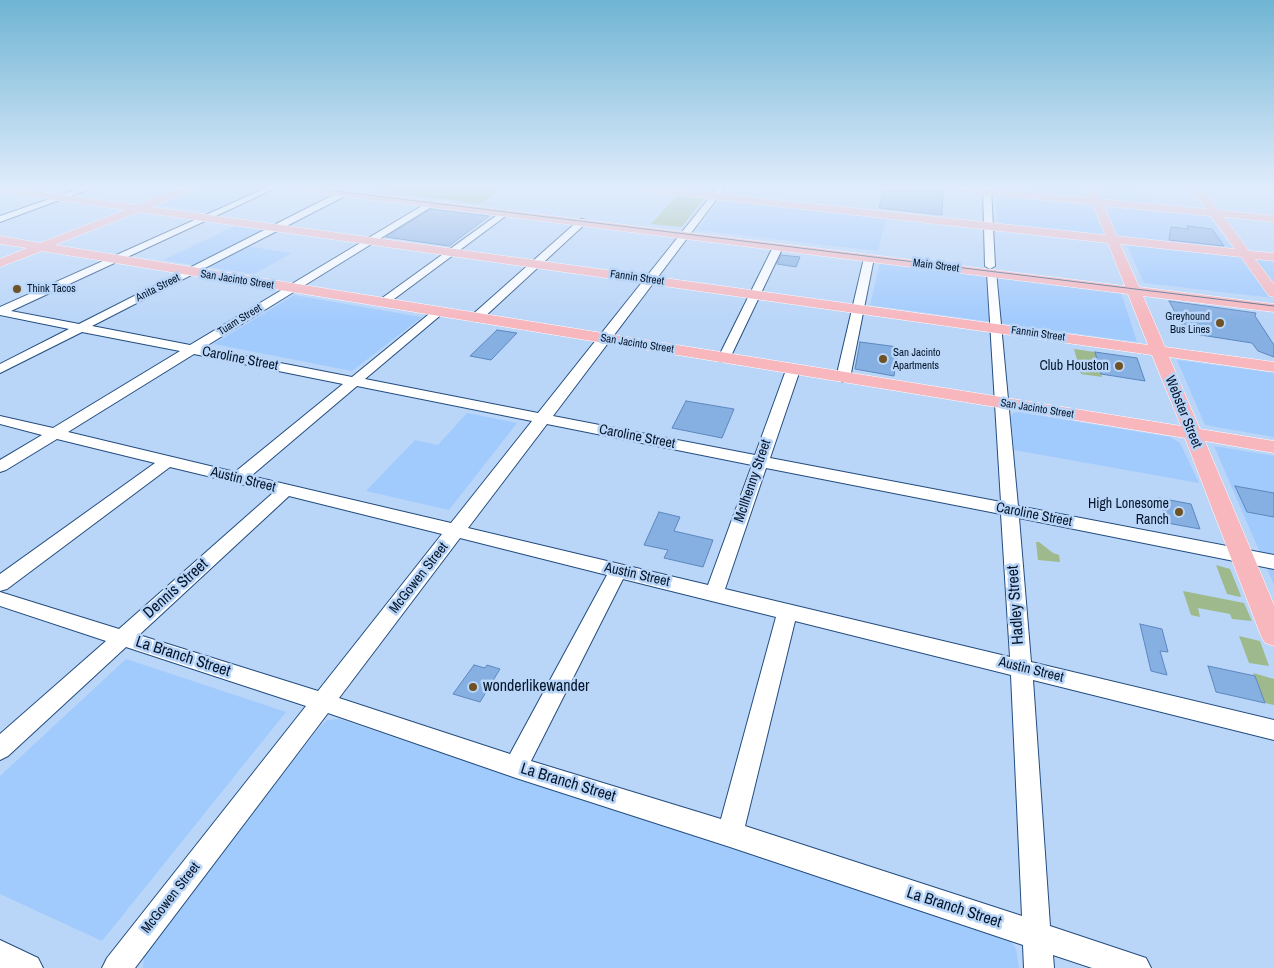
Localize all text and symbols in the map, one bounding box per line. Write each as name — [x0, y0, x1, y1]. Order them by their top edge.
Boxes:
street label: Main Street — [912, 257, 960, 275]
street label: San Jacinto Street — [199, 268, 275, 292]
street label: Fannin Street — [609, 268, 665, 288]
street label: Anita Street — [134, 271, 182, 305]
place label: Think Tacos — [27, 282, 76, 296]
marker: Think Tacos — [11, 283, 23, 295]
street label: Tuam Street — [216, 301, 264, 339]
place label: Greyhound Bus Lines — [1165, 310, 1210, 336]
marker: Greyhound Bus Lines — [1214, 317, 1226, 329]
street label: Fannin Street — [1010, 324, 1066, 344]
street label: San Jacinto Street — [599, 332, 675, 356]
street label: Caroline Street — [201, 343, 279, 375]
place label: San Jacinto Apartments — [893, 346, 941, 372]
marker: San Jacinto Apartments — [877, 353, 889, 365]
place label: Club Houston — [1039, 358, 1109, 374]
marker: Club Houston — [1113, 360, 1125, 372]
street label: Webster Street — [1161, 373, 1205, 451]
street label: San Jacinto Street — [999, 397, 1075, 421]
street label: Caroline Street — [598, 421, 676, 453]
street label: McIlhenny Street — [731, 438, 775, 524]
street label: Austin Street — [209, 464, 277, 496]
place label: High Lonesome Ranch — [1088, 496, 1169, 528]
street label: Caroline Street — [995, 499, 1073, 531]
marker: High Lonesome Ranch — [1173, 506, 1185, 518]
street label: McGowen Street — [386, 539, 452, 617]
street label: Dennis Street — [140, 555, 212, 623]
street label: Austin Street — [603, 559, 671, 591]
street label: Hadley Street — [1004, 565, 1028, 645]
street label: La Branch Street — [133, 633, 233, 681]
street label: Austin Street — [997, 654, 1065, 686]
place label: wonderlikewander — [483, 677, 589, 697]
marker: wonderlikewander — [467, 681, 479, 693]
street label: La Branch Street — [518, 759, 618, 807]
street label: McGowen Street — [138, 859, 204, 937]
street label: La Branch Street — [904, 884, 1004, 932]

